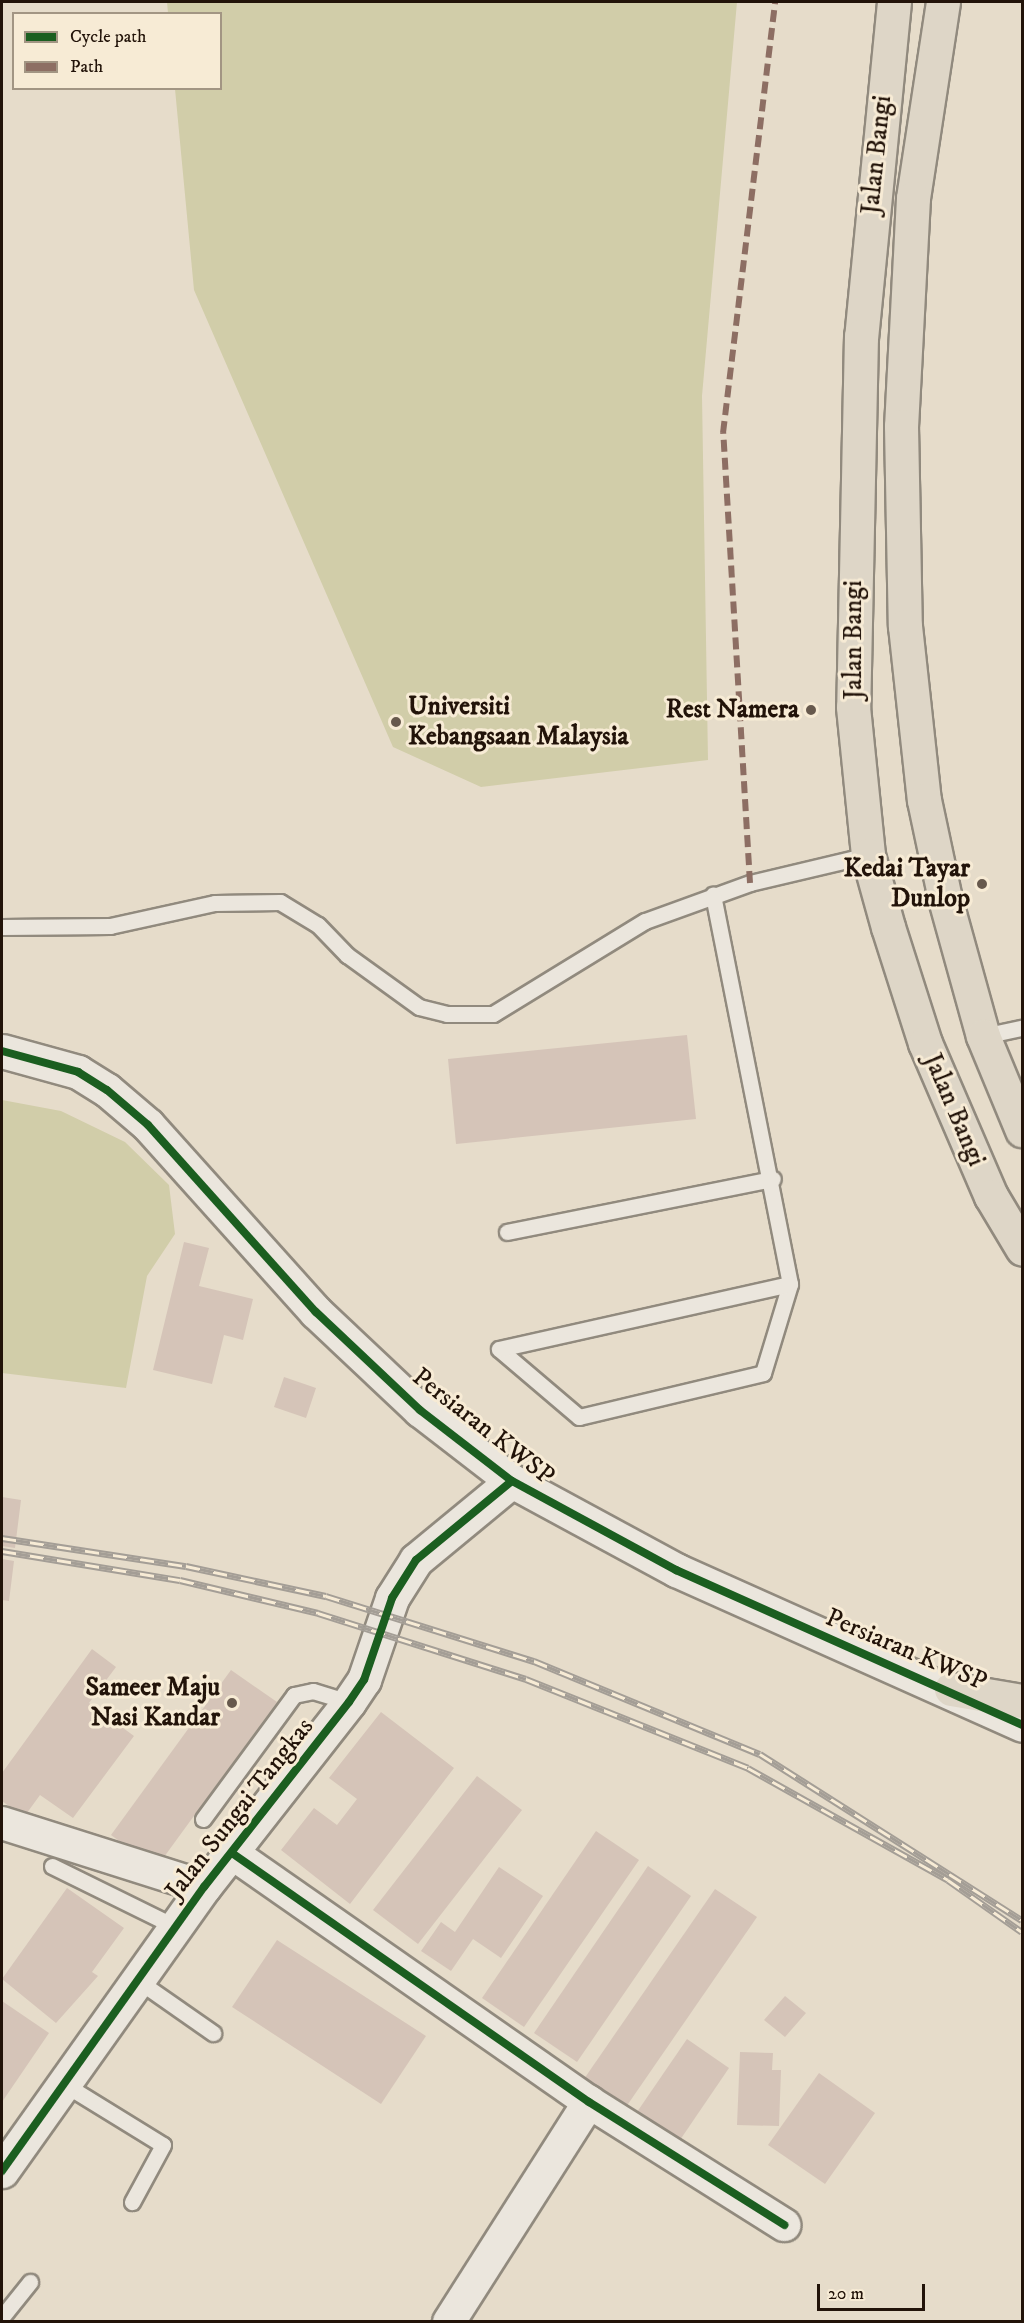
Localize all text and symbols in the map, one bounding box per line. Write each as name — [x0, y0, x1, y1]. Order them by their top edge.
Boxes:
legend — [12, 12, 222, 90]
text: Cycle path — [70, 26, 147, 48]
text: Path — [70, 56, 103, 78]
street label: Jalan Bangi — [855, 94, 899, 216]
street label: Jalan Bangi — [838, 580, 870, 700]
place label: Universiti Kebangsaan Malaysia — [408, 691, 628, 752]
place label: Rest Namera — [666, 694, 799, 726]
marker: Rest Namera — [804, 703, 818, 717]
marker: Universiti Kebangsaan Malaysia — [389, 715, 403, 729]
place label: Kedai Tayar Dunlop — [844, 853, 970, 915]
marker: Kedai Tayar Dunlop — [975, 877, 989, 891]
street label: Jalan Bangi — [916, 1049, 992, 1171]
street label: Persiaran KWSP — [406, 1362, 560, 1492]
street label: Persiaran KWSP — [821, 1602, 991, 1698]
place label: Sameer Maju Nasi Kandar — [85, 1672, 220, 1733]
marker: Sameer Maju Nasi Kandar — [225, 1696, 239, 1710]
street label: Jalan Sungai Tangkas — [159, 1712, 321, 1906]
scale bar — [820, 2272, 928, 2310]
text: 20 m — [828, 2283, 864, 2305]

